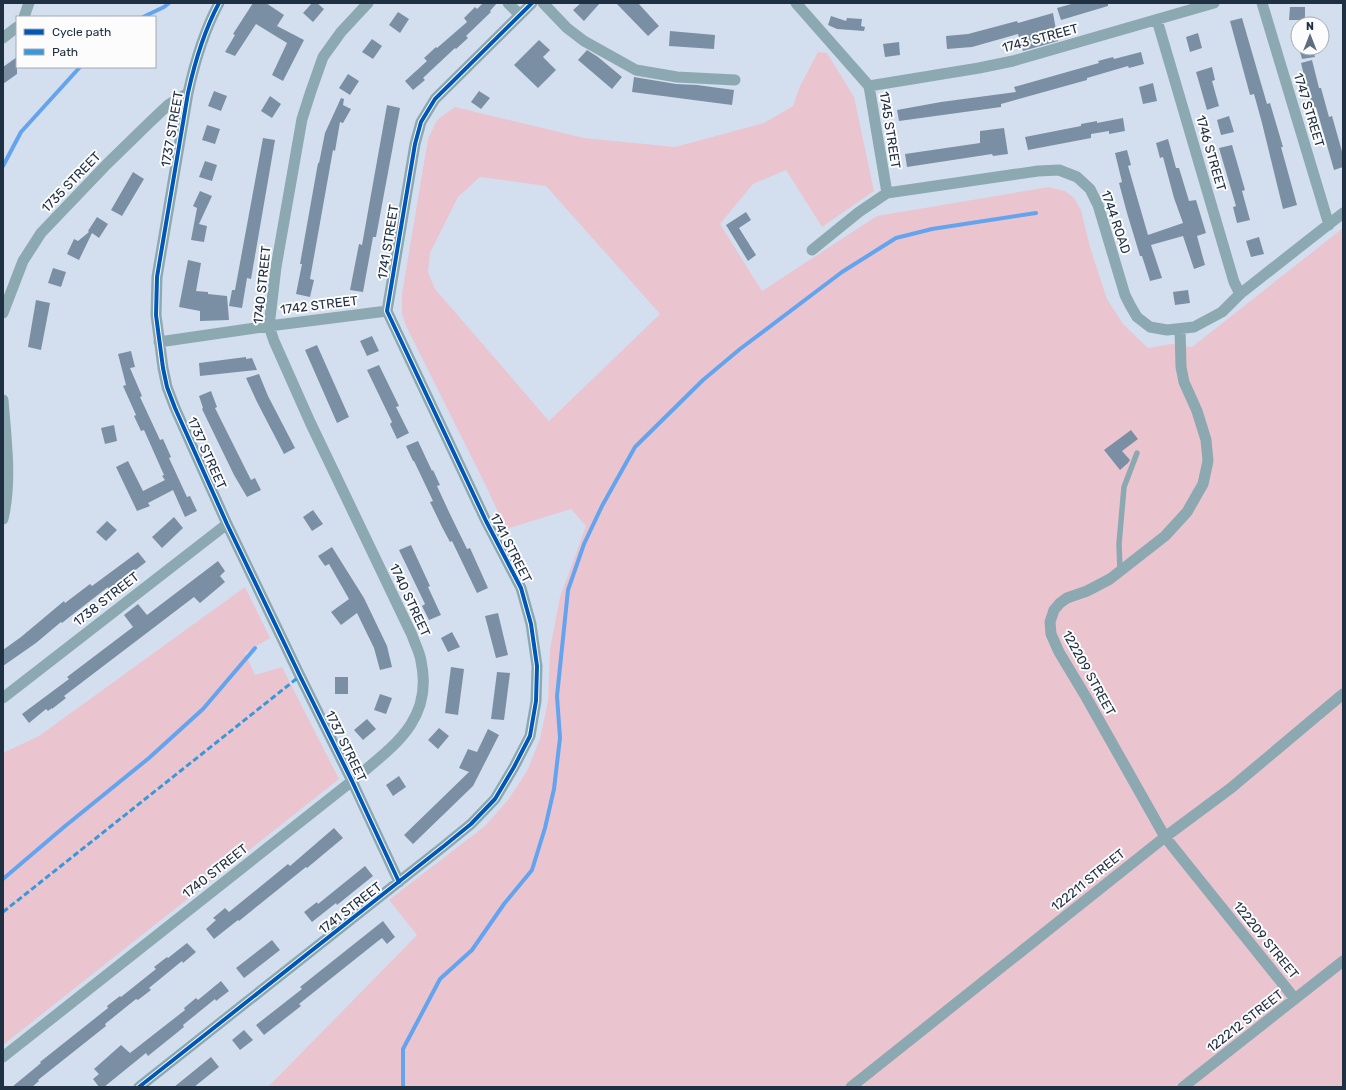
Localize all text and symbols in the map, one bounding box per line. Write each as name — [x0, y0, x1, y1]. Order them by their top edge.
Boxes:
legend — [16, 16, 156, 68]
north arrow — [1290, 16, 1330, 56]
text: N — [1306, 20, 1314, 33]
street label: 1743 STREET — [1000, 21, 1080, 55]
text: Cycle path — [52, 25, 111, 39]
text: Path — [52, 45, 78, 59]
street label: 1747 STREET — [1291, 71, 1328, 149]
street label: 1737 STREET — [158, 89, 186, 168]
street label: 1745 STREET — [876, 90, 904, 170]
street label: 1746 STREET — [1193, 113, 1229, 193]
street label: 1735 STREET — [38, 148, 104, 215]
street label: 1744 ROAD — [1098, 188, 1134, 256]
street label: 1741 STREET — [375, 203, 401, 281]
street label: 1740 STREET — [250, 245, 274, 325]
street label: 1742 STREET — [279, 293, 359, 317]
street label: 1737 STREET — [184, 415, 230, 492]
street label: 1741 STREET — [487, 511, 535, 586]
street label: 1740 STREET — [387, 561, 434, 639]
street label: 1738 STREET — [70, 569, 142, 629]
street label: 122209 STREET — [1059, 628, 1119, 719]
street label: 1737 STREET — [322, 708, 370, 784]
street label: 1740 STREET — [179, 841, 251, 901]
street label: 122211 STREET — [1048, 846, 1128, 914]
street label: 1741 STREET — [316, 879, 385, 937]
street label: 122209 STREET — [1230, 898, 1302, 982]
street label: 122212 STREET — [1204, 986, 1286, 1055]

